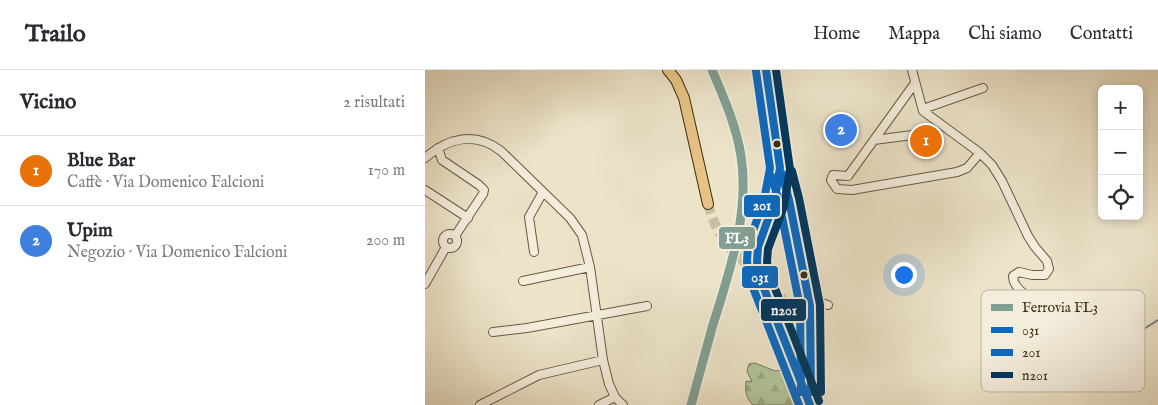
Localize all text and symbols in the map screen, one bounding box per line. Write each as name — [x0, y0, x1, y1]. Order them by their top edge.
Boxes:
text: Trailo — [25, 19, 86, 50]
text: Home — [813, 23, 860, 46]
text: Mappa — [888, 23, 940, 46]
text: Chi siamo — [968, 23, 1042, 46]
text: Contatti — [1070, 23, 1133, 46]
map controls — [1098, 85, 1143, 220]
button: + — [1098, 85, 1143, 130]
text: Vicino — [20, 89, 76, 116]
text: 2 risultati — [343, 93, 405, 113]
pin: 2 — [825, 111, 857, 149]
pin: 1 — [910, 122, 942, 160]
button: − — [1098, 130, 1143, 175]
unlabelled marker — [772, 139, 782, 149]
text: Blue Bar — [67, 149, 135, 173]
text: 1 — [33, 161, 39, 181]
text: 170 m — [368, 161, 405, 181]
text: Caffè · Via Domenico Falcioni — [67, 173, 264, 193]
button: locate — [1098, 175, 1143, 220]
line badge: 201 — [743, 194, 781, 218]
text: 201 — [753, 197, 771, 215]
text: Upim — [67, 219, 113, 243]
line badge: FL3 — [718, 226, 756, 250]
text: FL3 — [725, 230, 749, 248]
text: 2 — [32, 231, 40, 251]
text: 200 m — [366, 231, 405, 251]
text: Negozio · Via Domenico Falcioni — [67, 243, 287, 263]
your location — [891, 262, 917, 288]
line badge: 031 — [741, 265, 779, 289]
text: 031 — [751, 269, 769, 287]
unlabelled marker — [799, 270, 809, 280]
legend — [981, 290, 1145, 392]
line badge: n201 — [760, 298, 807, 322]
text: Ferrovia FL3 — [1022, 299, 1098, 317]
text: n201 — [771, 302, 797, 320]
text: 031 — [1022, 322, 1039, 340]
text: 201 — [1022, 344, 1041, 362]
text: n201 — [1022, 367, 1048, 385]

